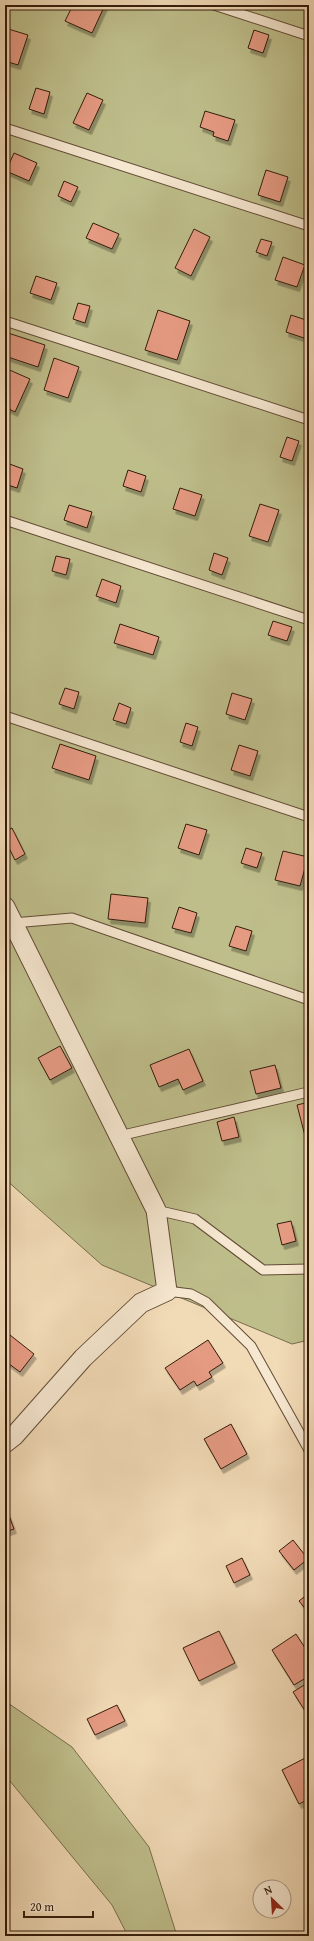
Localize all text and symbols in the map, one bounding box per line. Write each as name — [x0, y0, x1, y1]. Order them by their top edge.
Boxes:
north arrow — [252, 1879, 292, 1919]
text: N — [261, 1881, 275, 1899]
scale bar — [24, 1893, 93, 1919]
text: 20 m — [30, 1898, 54, 1915]

